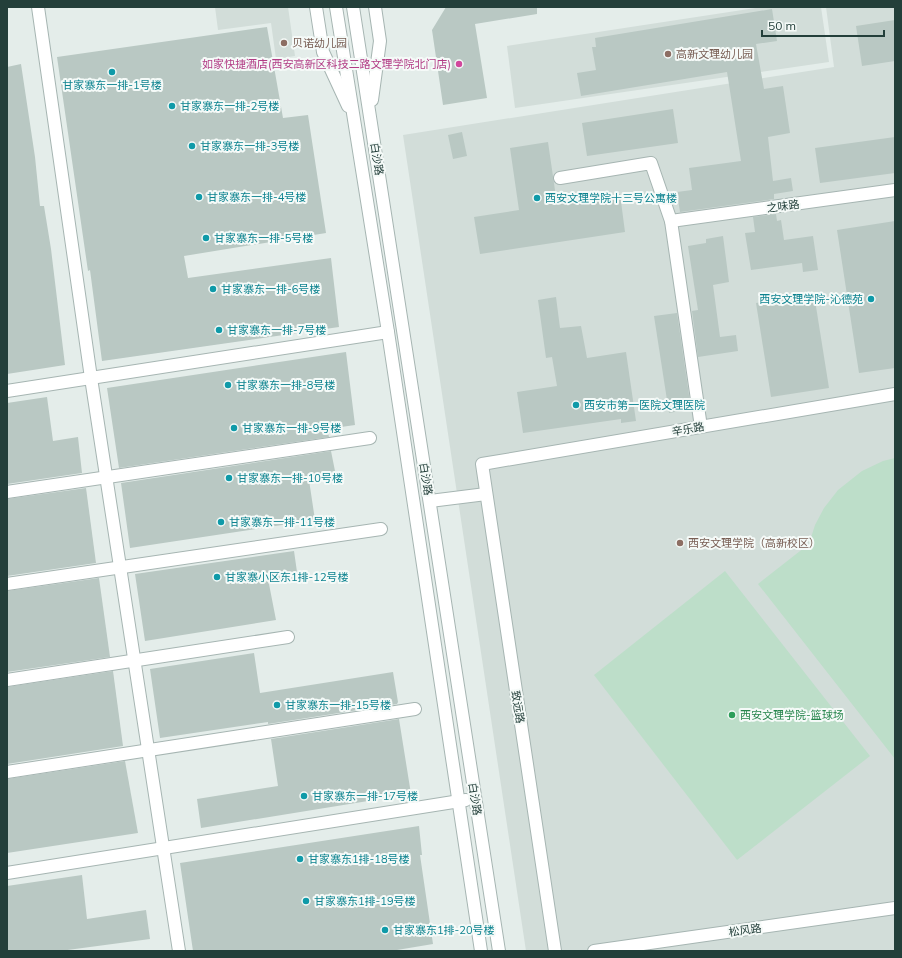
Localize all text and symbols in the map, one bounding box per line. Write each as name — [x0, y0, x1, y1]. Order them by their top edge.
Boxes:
scale bar — [762, 12, 884, 38]
text: 50 m — [768, 18, 796, 33]
place label: 贝诺幼儿园 — [292, 36, 347, 50]
marker: 贝诺幼儿园 — [279, 38, 289, 48]
place label: 高新文理幼儿园 — [676, 47, 753, 61]
marker: 高新文理幼儿园 — [663, 49, 673, 59]
place label: 如家快捷酒店(西安高新区科技二路文理学院北门店) — [202, 57, 451, 71]
marker: 如家快捷酒店(西安高新区科技二路文理学院北门店) — [454, 59, 464, 69]
marker: 甘家寨东一排-1号楼 — [107, 67, 117, 77]
place label: 甘家寨东一排-1号楼 — [62, 78, 162, 92]
place label: 甘家寨东一排-2号楼 — [180, 99, 279, 113]
marker: 甘家寨东一排-2号楼 — [167, 101, 177, 111]
place label: 甘家寨东一排-3号楼 — [200, 139, 299, 153]
marker: 甘家寨东一排-3号楼 — [187, 141, 197, 151]
street label: 白沙路 — [368, 142, 386, 176]
place label: 甘家寨东一排-4号楼 — [207, 190, 306, 204]
place label: 西安文理学院十三号公寓楼 — [545, 191, 677, 205]
marker: 甘家寨东一排-4号楼 — [194, 192, 204, 202]
marker: 西安文理学院十三号公寓楼 — [532, 193, 542, 203]
street label: 之味路 — [766, 197, 800, 215]
place label: 甘家寨东一排-5号楼 — [214, 231, 313, 245]
marker: 甘家寨东一排-5号楼 — [201, 233, 211, 243]
place label: 甘家寨东一排-6号楼 — [221, 282, 320, 296]
marker: 甘家寨东一排-6号楼 — [208, 284, 218, 294]
place label: 西安文理学院-沁德苑 — [759, 292, 863, 306]
marker: 西安文理学院-沁德苑 — [866, 294, 876, 304]
place label: 甘家寨东一排-7号楼 — [227, 323, 326, 337]
marker: 甘家寨东一排-7号楼 — [214, 325, 224, 335]
place label: 甘家寨东一排-8号楼 — [236, 378, 335, 392]
marker: 甘家寨东一排-8号楼 — [223, 380, 233, 390]
place label: 西安市第一医院文理医院 — [584, 398, 705, 412]
marker: 西安市第一医院文理医院 — [571, 400, 581, 410]
street label: 辛乐路 — [671, 419, 705, 439]
place label: 甘家寨东一排-9号楼 — [242, 421, 341, 435]
marker: 甘家寨东一排-9号楼 — [229, 423, 239, 433]
street label: 白沙路 — [417, 462, 435, 496]
place label: 甘家寨东一排-10号楼 — [237, 471, 343, 485]
marker: 甘家寨东一排-10号楼 — [224, 473, 234, 483]
place label: 甘家寨东一排-11号楼 — [229, 515, 335, 529]
marker: 甘家寨东一排-11号楼 — [216, 517, 226, 527]
place label: 西安文理学院（高新校区） — [688, 536, 820, 550]
marker: 西安文理学院（高新校区） — [675, 538, 685, 548]
place label: 甘家寨小区东1排-12号楼 — [225, 570, 349, 584]
marker: 甘家寨小区东1排-12号楼 — [212, 572, 222, 582]
street label: 致远路 — [509, 690, 527, 724]
place label: 甘家寨东一排-15号楼 — [285, 698, 391, 712]
marker: 甘家寨东一排-15号楼 — [272, 700, 282, 710]
place label: 西安文理学院-篮球场 — [740, 708, 844, 722]
marker: 西安文理学院-篮球场 — [727, 710, 737, 720]
street label: 白沙路 — [466, 782, 484, 816]
place label: 甘家寨东一排-17号楼 — [312, 789, 418, 803]
marker: 甘家寨东一排-17号楼 — [299, 791, 309, 801]
place label: 甘家寨东1排-18号楼 — [308, 852, 410, 866]
marker: 甘家寨东1排-18号楼 — [295, 854, 305, 864]
place label: 甘家寨东1排-19号楼 — [314, 894, 416, 908]
marker: 甘家寨东1排-19号楼 — [301, 896, 311, 906]
street label: 松风路 — [728, 921, 762, 939]
place label: 甘家寨东1排-20号楼 — [393, 923, 495, 937]
marker: 甘家寨东1排-20号楼 — [380, 925, 390, 935]

